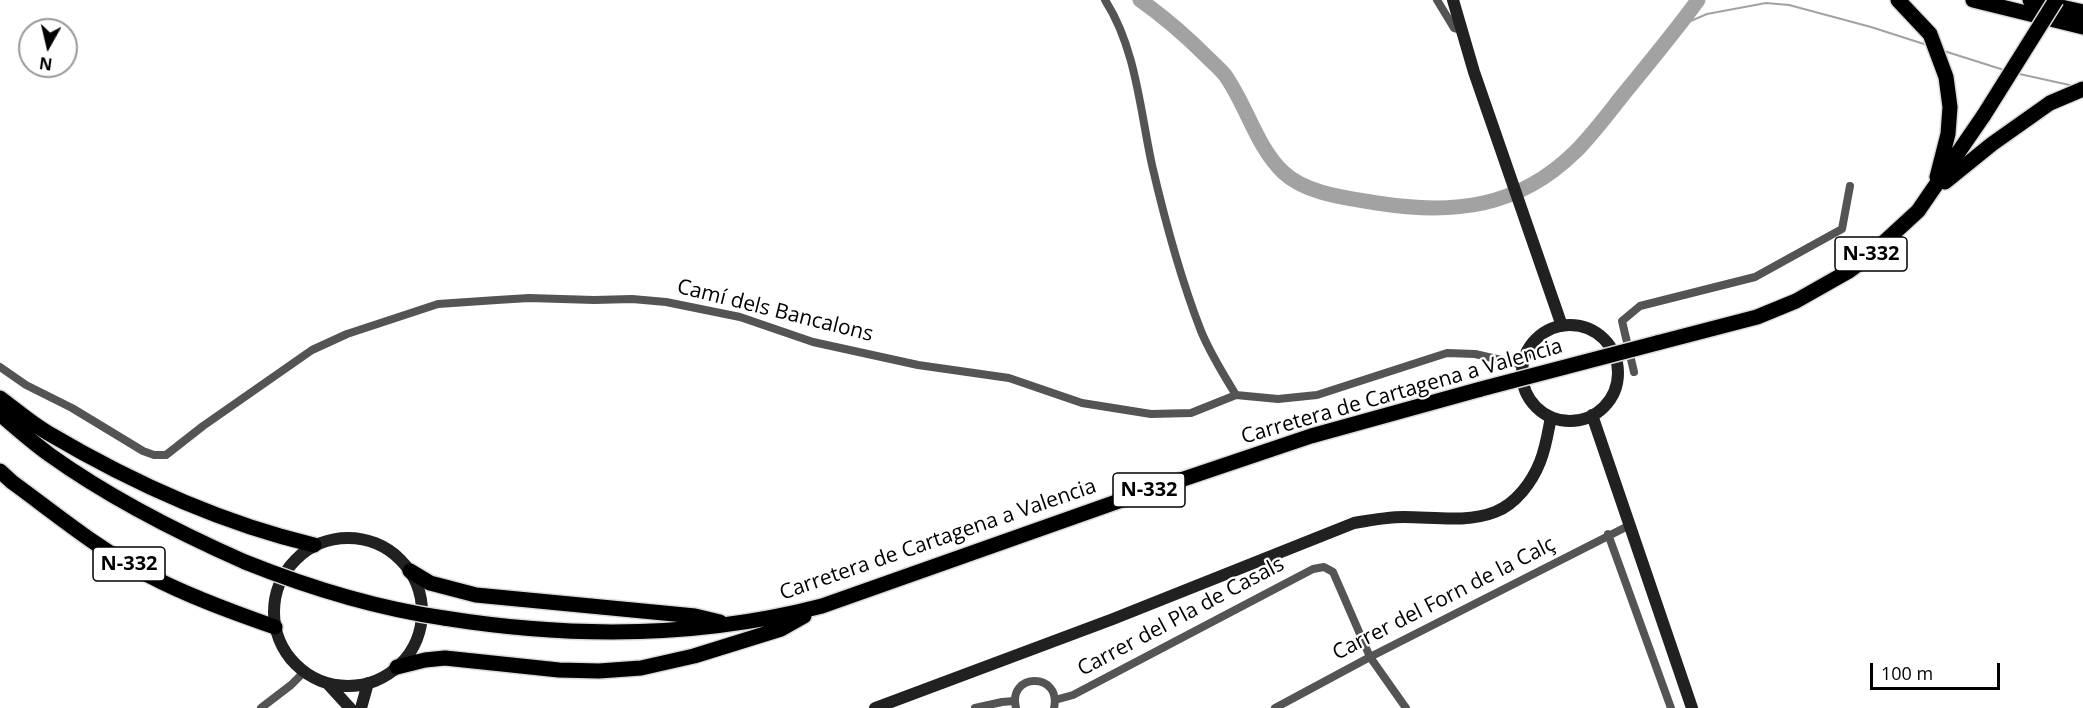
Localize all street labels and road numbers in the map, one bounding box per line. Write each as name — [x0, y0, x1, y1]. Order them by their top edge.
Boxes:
road number: N-332 — [1835, 237, 1907, 271]
street label: Camí dels Bancalons — [674, 274, 876, 348]
street label: Carretera de Cartagena a Valencia — [1238, 334, 1566, 450]
road number: N-332 — [1113, 473, 1185, 507]
street label: Carretera de Cartagena a Valencia — [776, 474, 1100, 606]
street label: Carrer del Forn de la Calç — [1328, 532, 1560, 666]
road number: N-332 — [93, 547, 165, 581]
street label: Carrer del Pla de Casals — [1073, 552, 1289, 682]

